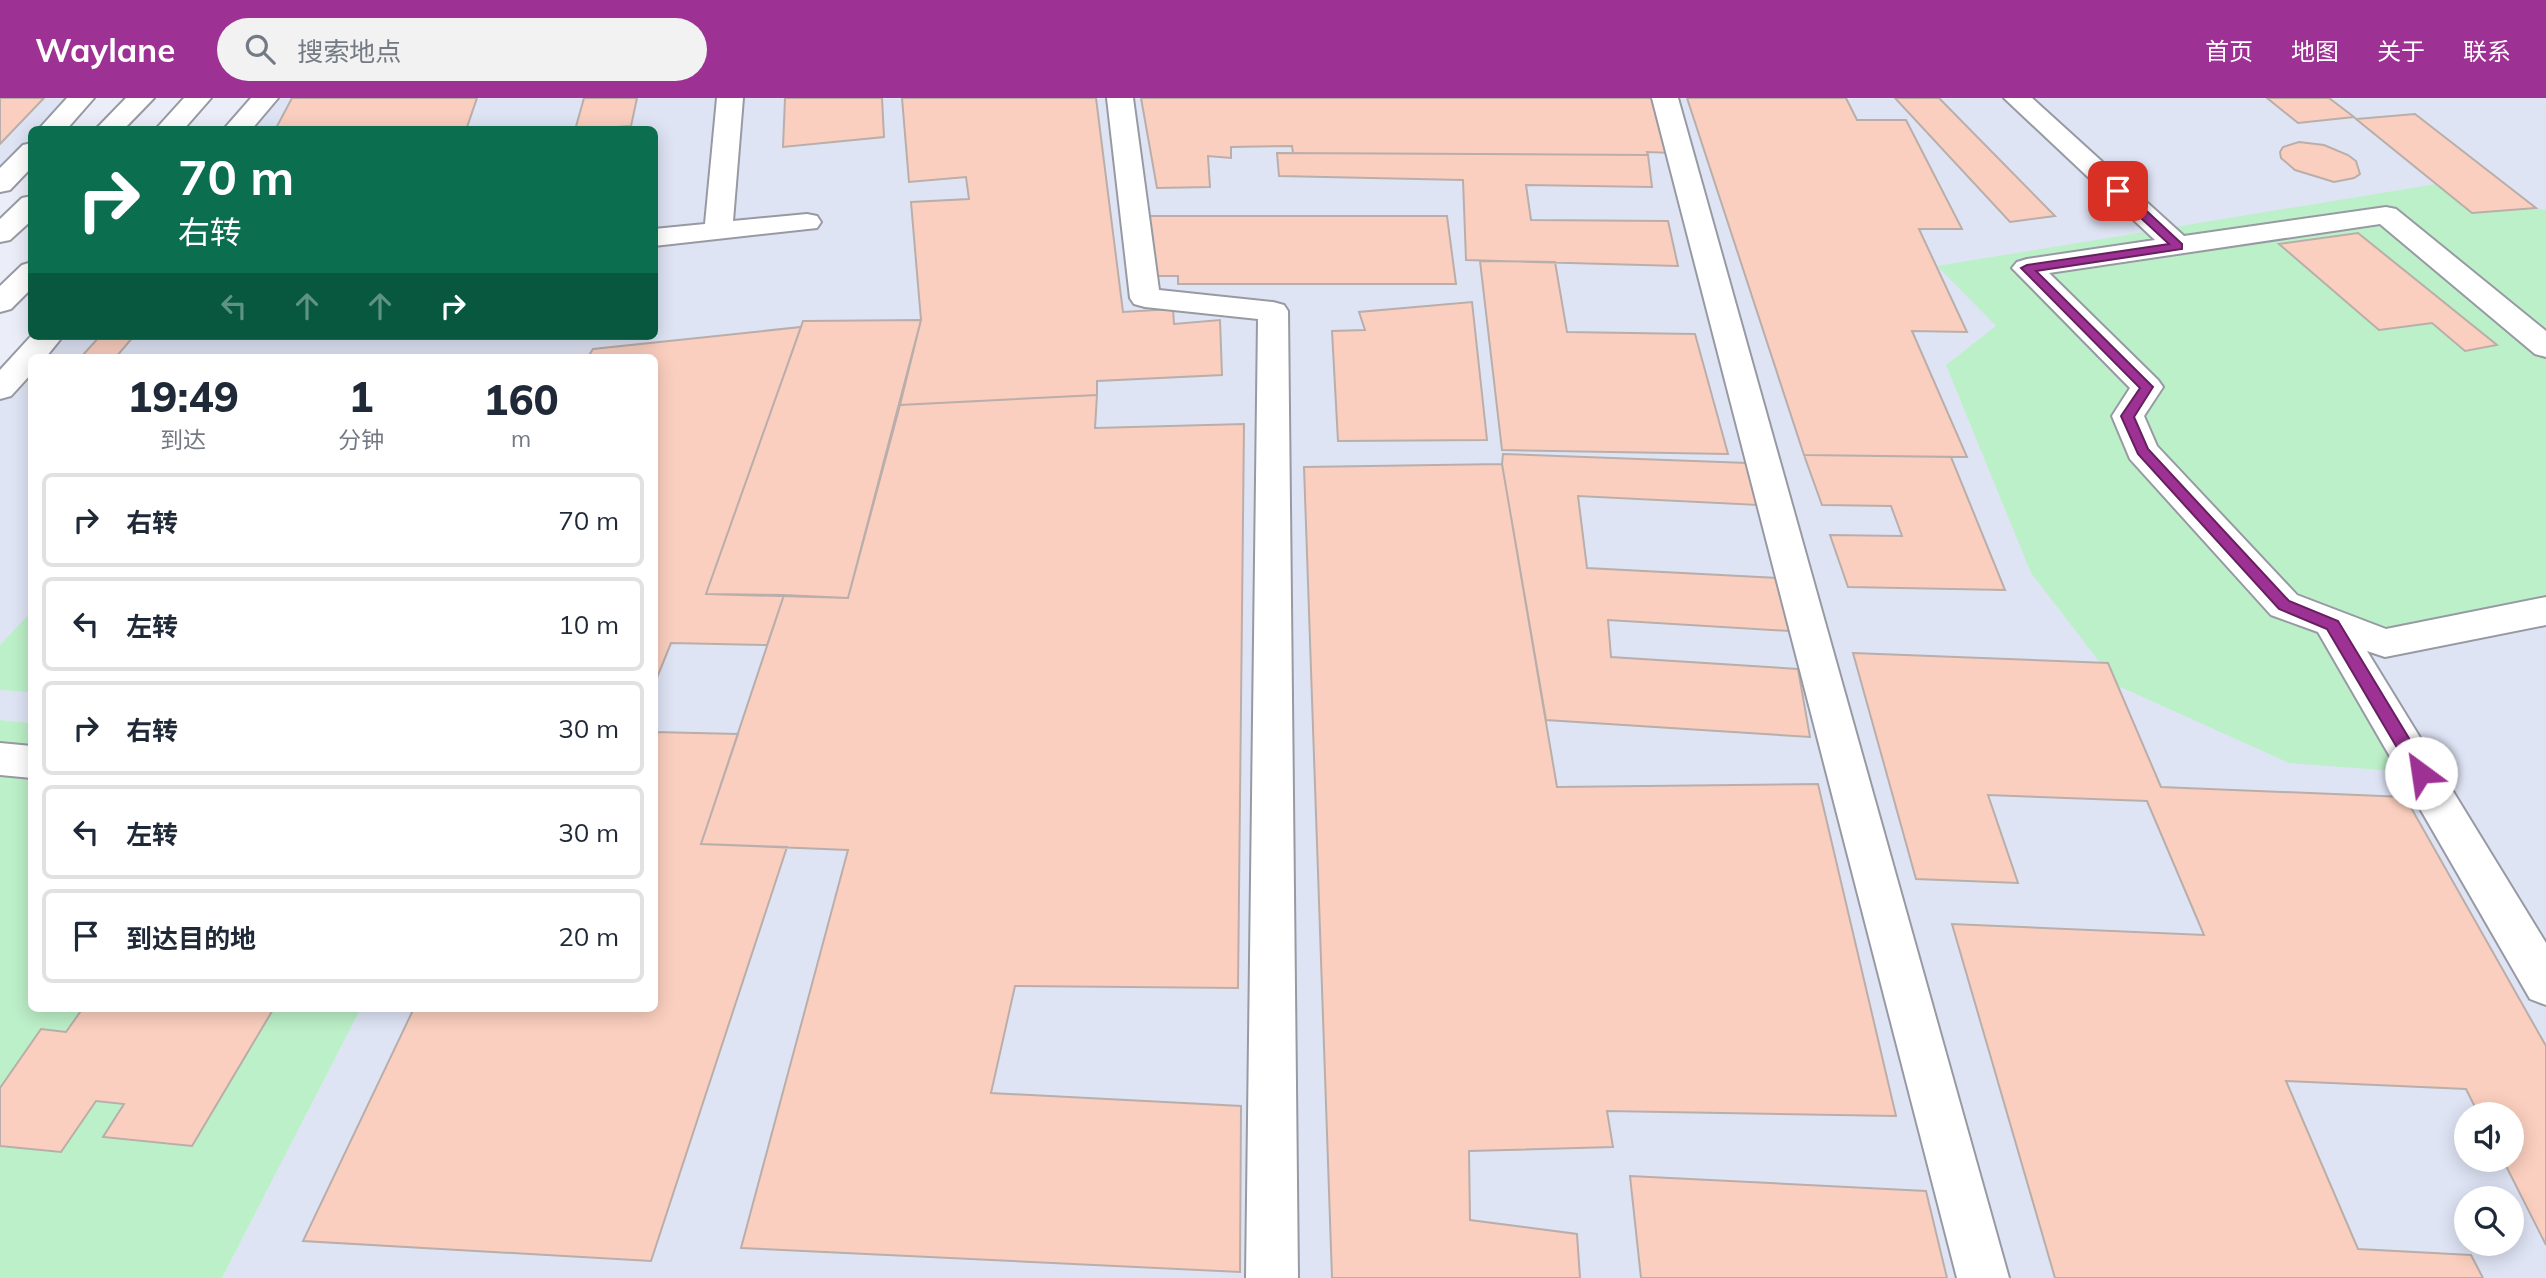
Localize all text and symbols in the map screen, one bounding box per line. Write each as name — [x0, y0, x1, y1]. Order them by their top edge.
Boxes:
search box — [217, 18, 707, 81]
text: Waylane — [35, 29, 175, 70]
icon: search — [241, 30, 279, 68]
text: 搜索地点 — [297, 35, 401, 68]
text: 首页 — [2205, 36, 2253, 66]
text: 地图 — [2291, 36, 2339, 66]
text: 关于 — [2377, 36, 2425, 66]
text: 联系 — [2463, 36, 2511, 66]
text: 70 m — [178, 146, 294, 207]
icon: right — [63, 154, 154, 245]
pin — [2088, 161, 2148, 221]
icon: arrive — [2099, 172, 2137, 210]
text: 右转 — [178, 212, 242, 252]
icon: left — [215, 287, 253, 325]
icon: ahead — [288, 287, 326, 325]
icon: ahead — [361, 287, 399, 325]
icon: right — [434, 287, 472, 325]
text: 19:49 — [127, 370, 239, 423]
text: 1 — [348, 370, 374, 423]
text: 160 — [483, 373, 559, 426]
text: m — [511, 424, 531, 453]
text: 到达 — [160, 425, 206, 454]
text: 分钟 — [338, 425, 384, 454]
icon: right — [67, 501, 105, 539]
text: 70 m — [558, 504, 619, 537]
text: 右转 — [126, 506, 178, 539]
icon: left — [67, 605, 105, 643]
text: 10 m — [558, 608, 619, 641]
text: 左转 — [126, 610, 178, 643]
icon: right — [67, 709, 105, 747]
text: 30 m — [558, 712, 619, 745]
text: 右转 — [126, 714, 178, 747]
position arrow — [2384, 736, 2458, 810]
icon: left — [67, 813, 105, 851]
text: 30 m — [558, 816, 619, 849]
text: 左转 — [126, 818, 178, 851]
icon: arrive — [67, 917, 105, 955]
text: 20 m — [558, 920, 619, 953]
text: 到达目的地 — [126, 922, 256, 955]
map controls — [2454, 1102, 2524, 1256]
button: sound — [2454, 1102, 2524, 1172]
button: search — [2454, 1186, 2524, 1256]

